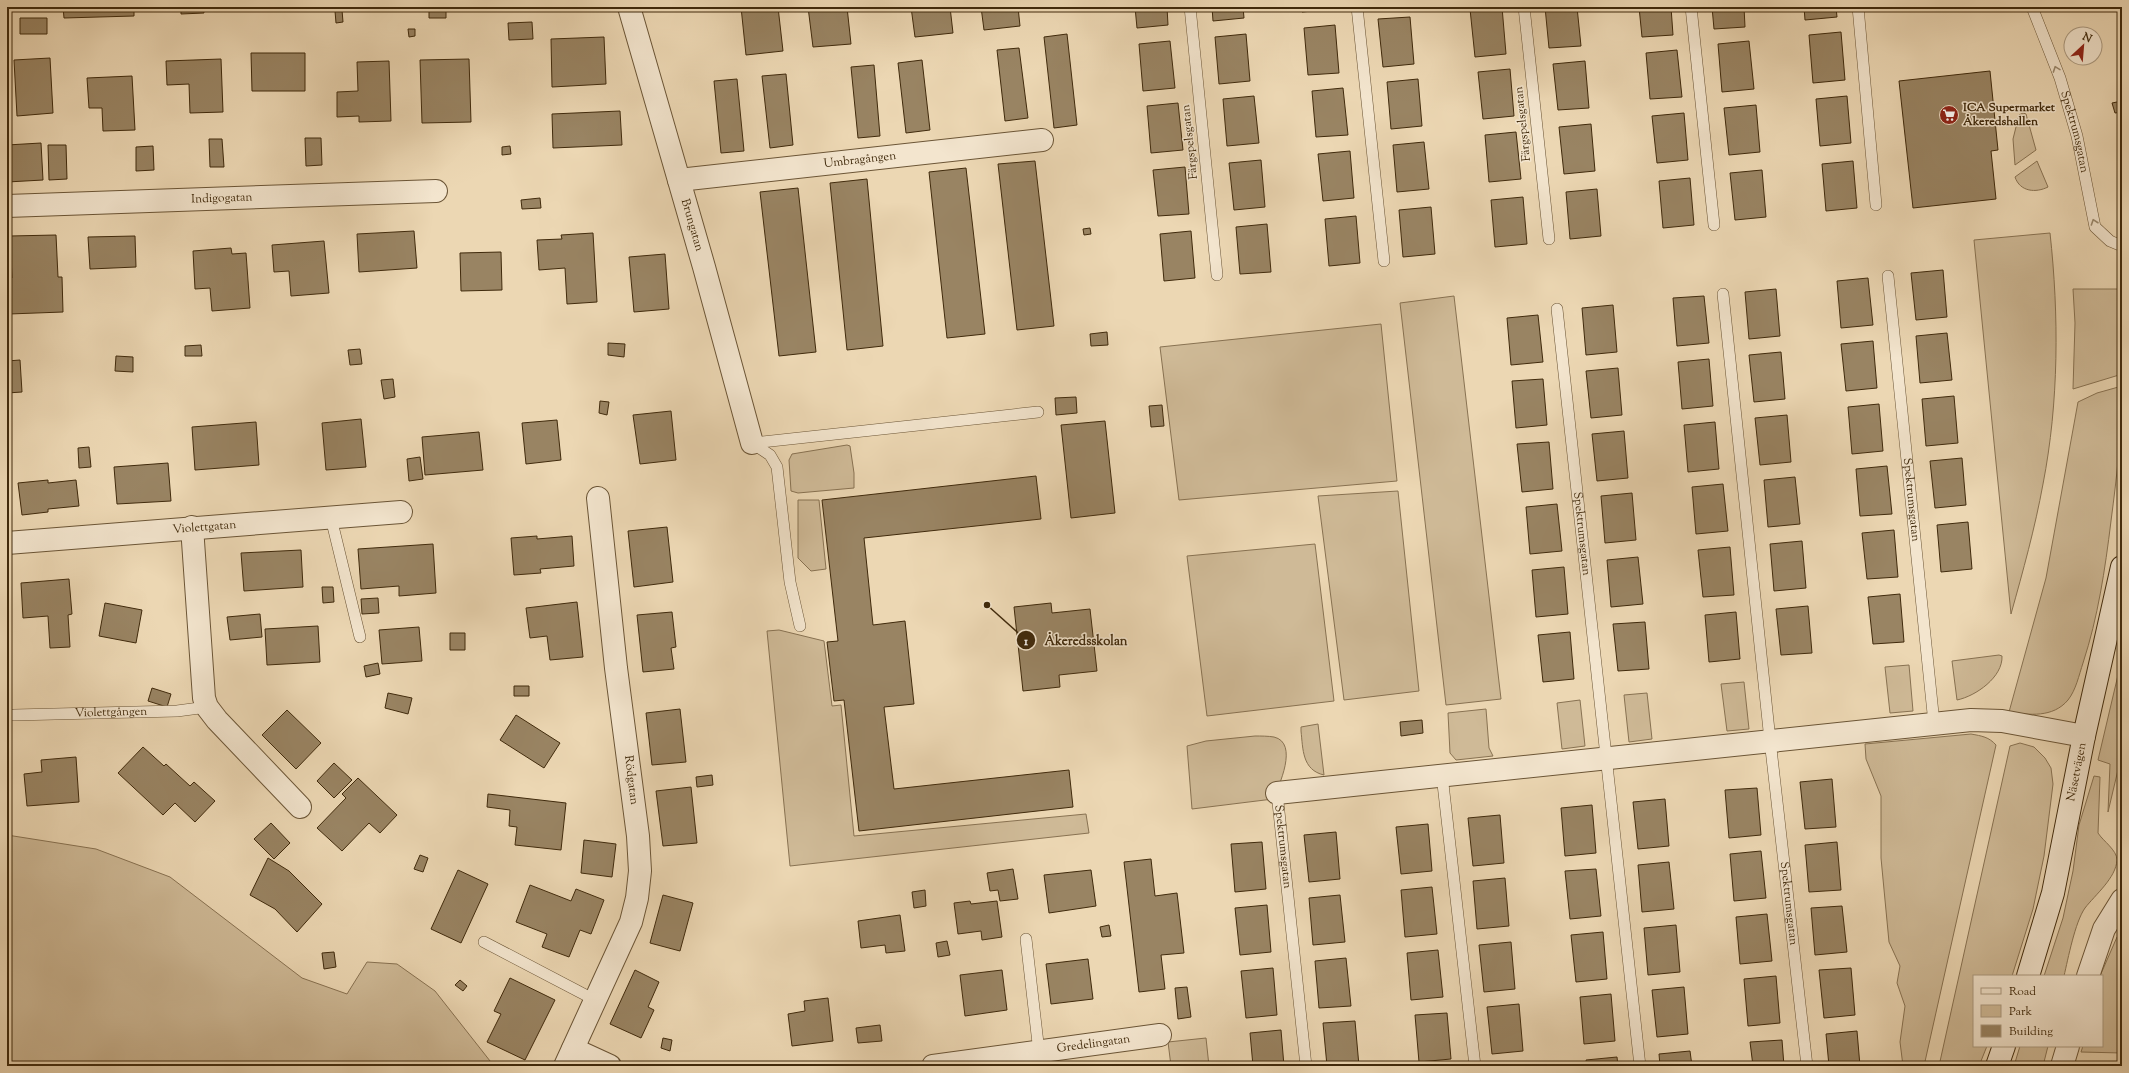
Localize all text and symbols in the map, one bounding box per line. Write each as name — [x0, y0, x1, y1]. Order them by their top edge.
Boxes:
north arrow — [2063, 26, 2103, 66]
text: N — [2079, 28, 2095, 47]
one-way arrow — [2053, 65, 2061, 72]
street label: Färgspelsgatan — [1510, 86, 1536, 162]
street label: Spektrumsgatan — [2055, 89, 2093, 174]
place label: ICA Supermarket Åkeredshallen — [1962, 99, 2056, 131]
street label: Färgspelsgatan — [1177, 104, 1203, 180]
supermarket icon: ICA Supermarket Åkeredshallen — [1938, 104, 1960, 126]
street label: Umbragången — [823, 147, 897, 173]
street label: Indigogatan — [191, 188, 253, 209]
street label: Brungatan — [676, 197, 708, 254]
one-way arrow — [2090, 218, 2099, 225]
street label: Spektrumsgatan — [1898, 457, 1924, 543]
street label: Spektrumsgatan — [1568, 491, 1595, 576]
street label: Violettgatan — [172, 516, 237, 539]
callout: Åkeredsskolan — [1016, 628, 1136, 653]
text: Åkeredsskolan — [1044, 631, 1128, 651]
text: 1 — [1023, 633, 1029, 651]
street label: Violettgången — [74, 703, 148, 723]
street label: Näsetvägen — [2062, 741, 2091, 803]
street label: Rödgatan — [619, 754, 643, 806]
street label: Spektrumsgatan — [1269, 804, 1296, 889]
street label: Spektrumsgatan — [1775, 861, 1802, 946]
legend — [1973, 975, 2103, 1047]
text: Road — [2009, 983, 2036, 1001]
text: Park — [2009, 1003, 2032, 1021]
text: Building — [2009, 1023, 2053, 1041]
street label: Gredelingatan — [1056, 1030, 1131, 1058]

